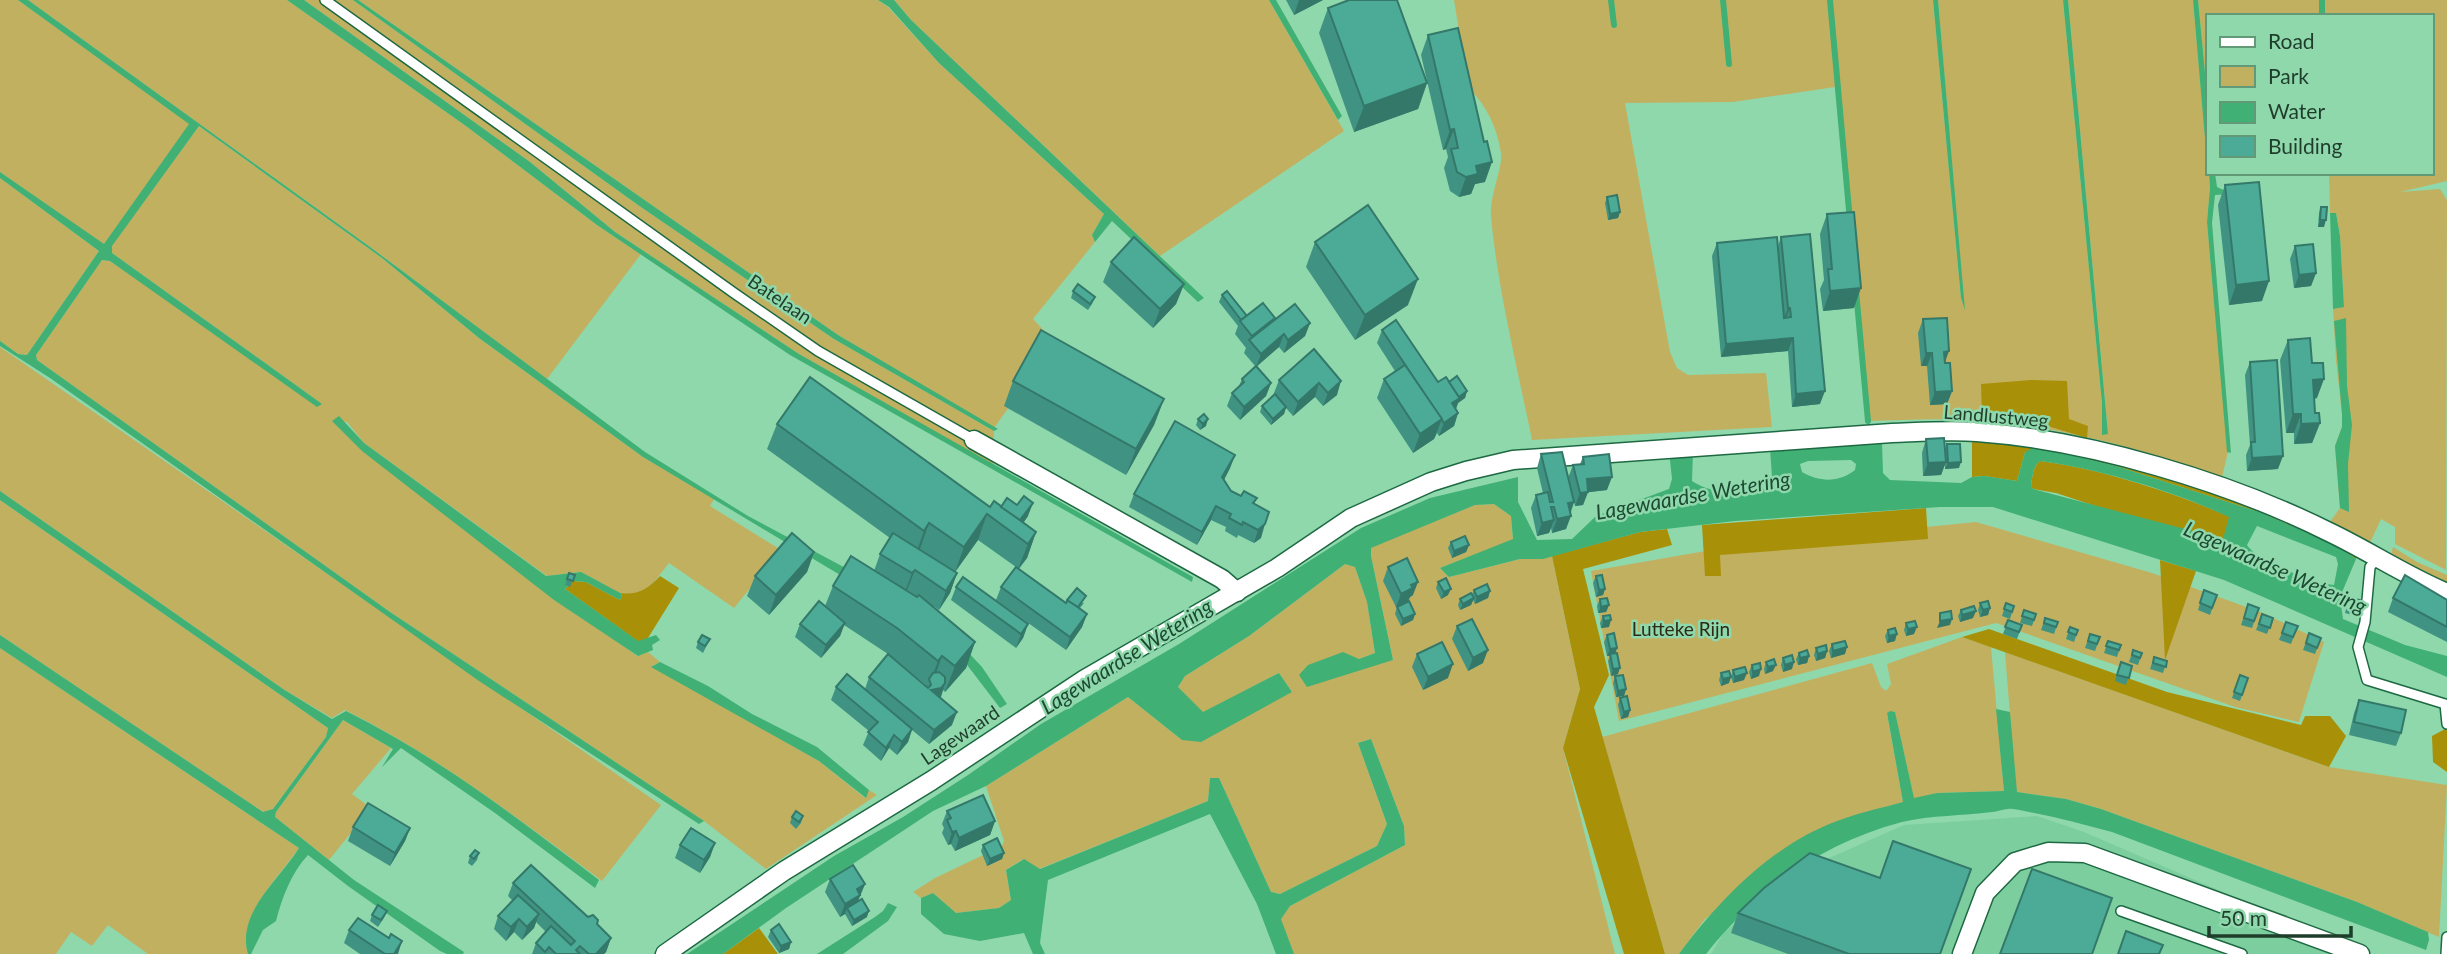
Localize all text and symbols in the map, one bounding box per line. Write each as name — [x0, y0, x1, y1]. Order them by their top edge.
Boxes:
legend — [2206, 14, 2433, 175]
text: Road — [2268, 28, 2315, 53]
text: Park — [2268, 63, 2309, 88]
text: Water — [2268, 98, 2325, 123]
text: Building — [2268, 133, 2343, 158]
street label: Batelaan — [744, 269, 817, 328]
street label: Landlustweg — [1943, 399, 2050, 432]
water label: Lagewaardse Wetering — [1593, 465, 1793, 524]
water label: Lagewaardse Wetering — [2180, 515, 2372, 618]
water label: Lagewaardse Wetering — [1036, 592, 1217, 719]
park label: Lutteke Rijn — [1632, 617, 1730, 640]
street label: Lagewaard — [916, 700, 1003, 769]
scale bar — [2209, 894, 2351, 938]
text: 50 m — [2220, 905, 2267, 930]

